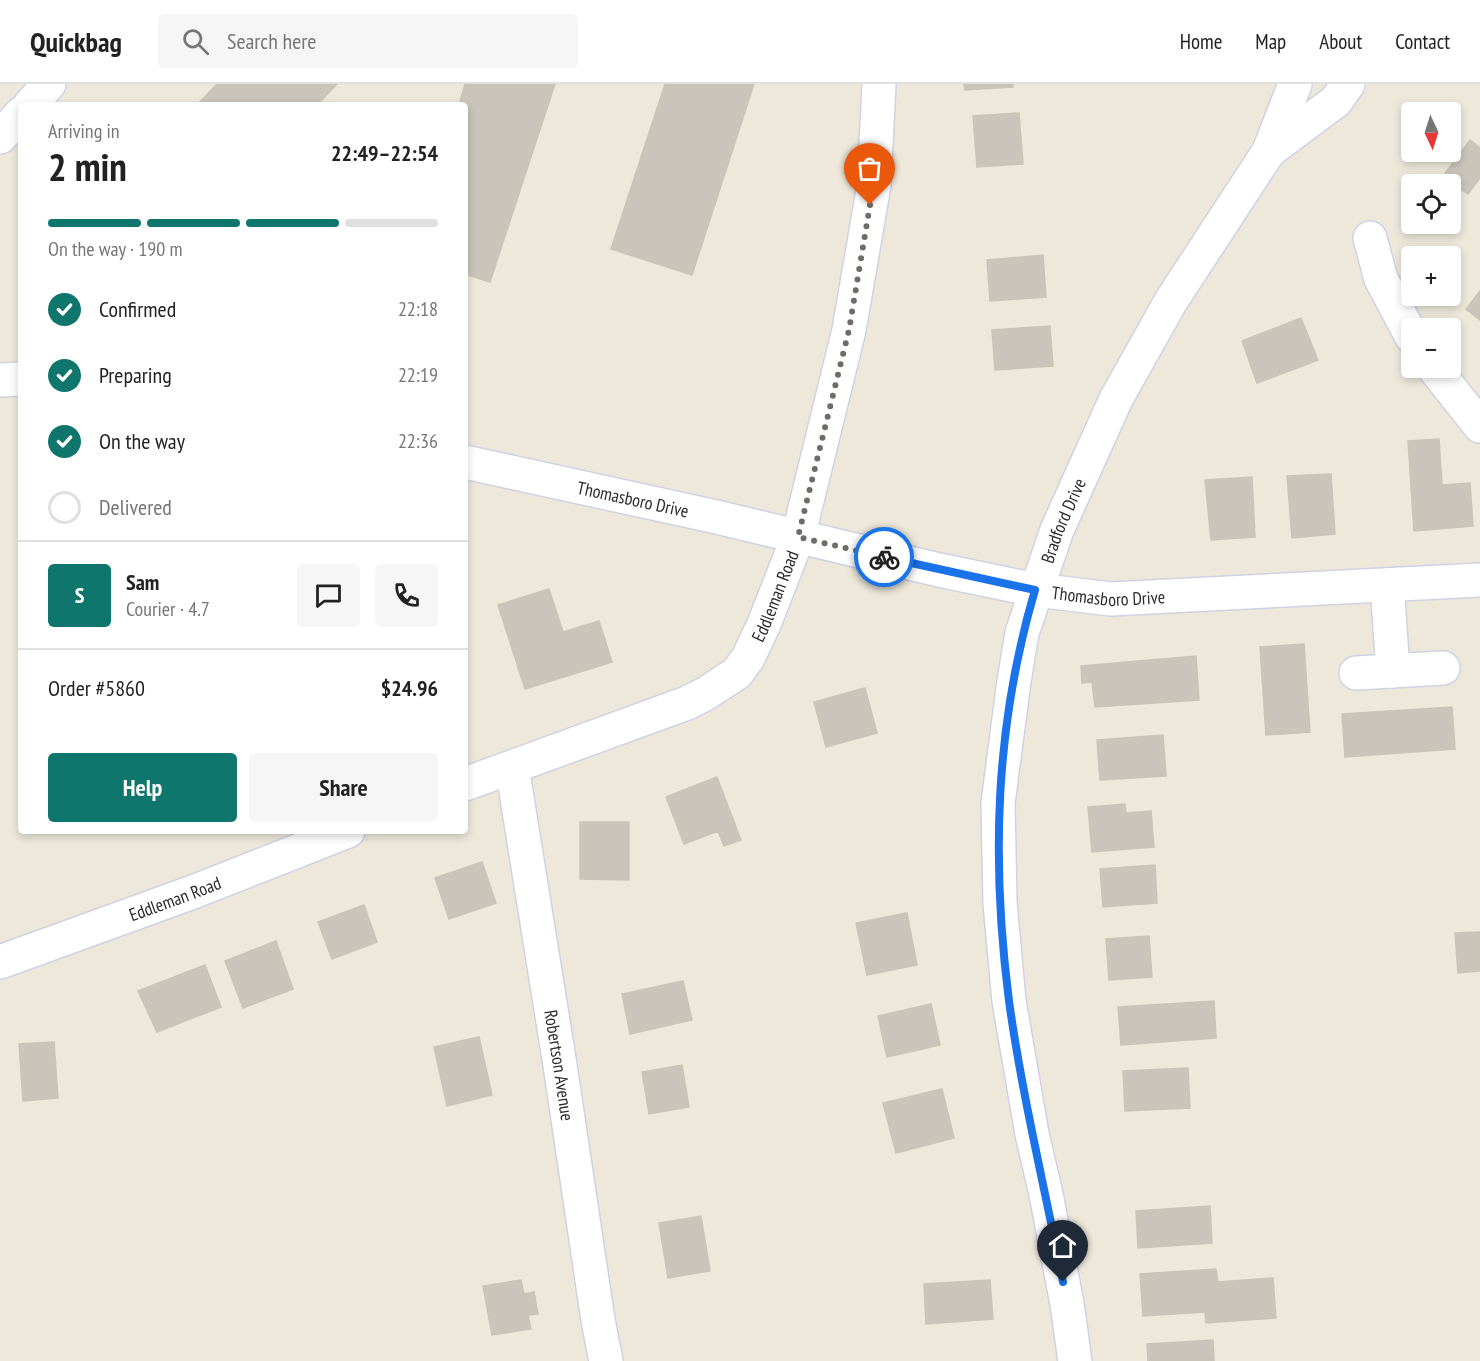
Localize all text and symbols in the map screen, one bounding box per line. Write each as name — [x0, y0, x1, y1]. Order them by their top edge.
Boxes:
search box — [158, 14, 578, 68]
text: Quickbag — [30, 23, 122, 60]
icon: search — [179, 25, 212, 58]
text: Search here — [227, 27, 316, 55]
text: Home — [1180, 28, 1222, 55]
text: Map — [1255, 28, 1286, 55]
text: About — [1319, 28, 1362, 55]
text: Contact — [1395, 28, 1450, 55]
north arrow — [1401, 102, 1461, 162]
map controls — [1401, 102, 1461, 378]
text: Arriving in — [48, 118, 120, 144]
text: 22:49–22:54 — [331, 139, 438, 167]
text: 2 min — [48, 141, 127, 192]
pin — [844, 143, 895, 205]
icon: bag — [853, 152, 886, 185]
button: locate — [1401, 174, 1461, 234]
text: On the way · 190 m — [48, 236, 183, 262]
button: + — [1401, 246, 1461, 306]
icon: check — [48, 293, 81, 326]
text: Confirmed — [99, 295, 176, 323]
text: 22:18 — [398, 296, 438, 322]
button: − — [1401, 318, 1461, 378]
icon: check — [48, 359, 81, 392]
text: Preparing — [99, 361, 172, 389]
text: 22:19 — [398, 362, 438, 388]
icon: check — [48, 425, 81, 458]
text: On the way — [99, 427, 185, 455]
text: 22:36 — [398, 428, 438, 454]
street label: Bradford Drive — [1035, 474, 1090, 566]
street label: Thomasboro Drive — [575, 475, 691, 522]
text: Delivered — [99, 493, 172, 521]
courier — [854, 527, 914, 587]
icon: bike — [868, 541, 901, 574]
street label: Eddleman Road — [746, 547, 803, 645]
button: chat — [297, 564, 360, 627]
button: phone — [375, 564, 438, 627]
text: Sam — [126, 568, 159, 596]
street label: Thomasboro Drive — [1050, 580, 1166, 611]
text: S — [75, 581, 84, 609]
text: Courier · 4.7 — [126, 596, 210, 622]
text: Order #5860 — [48, 674, 145, 702]
text: $24.96 — [381, 674, 438, 702]
button: Help — [48, 753, 237, 822]
button: Share — [249, 753, 438, 822]
street label: Eddleman Road — [126, 871, 224, 926]
street label: Robertson Avenue — [540, 1008, 580, 1122]
pin — [1037, 1220, 1088, 1282]
icon: home — [1046, 1229, 1079, 1262]

